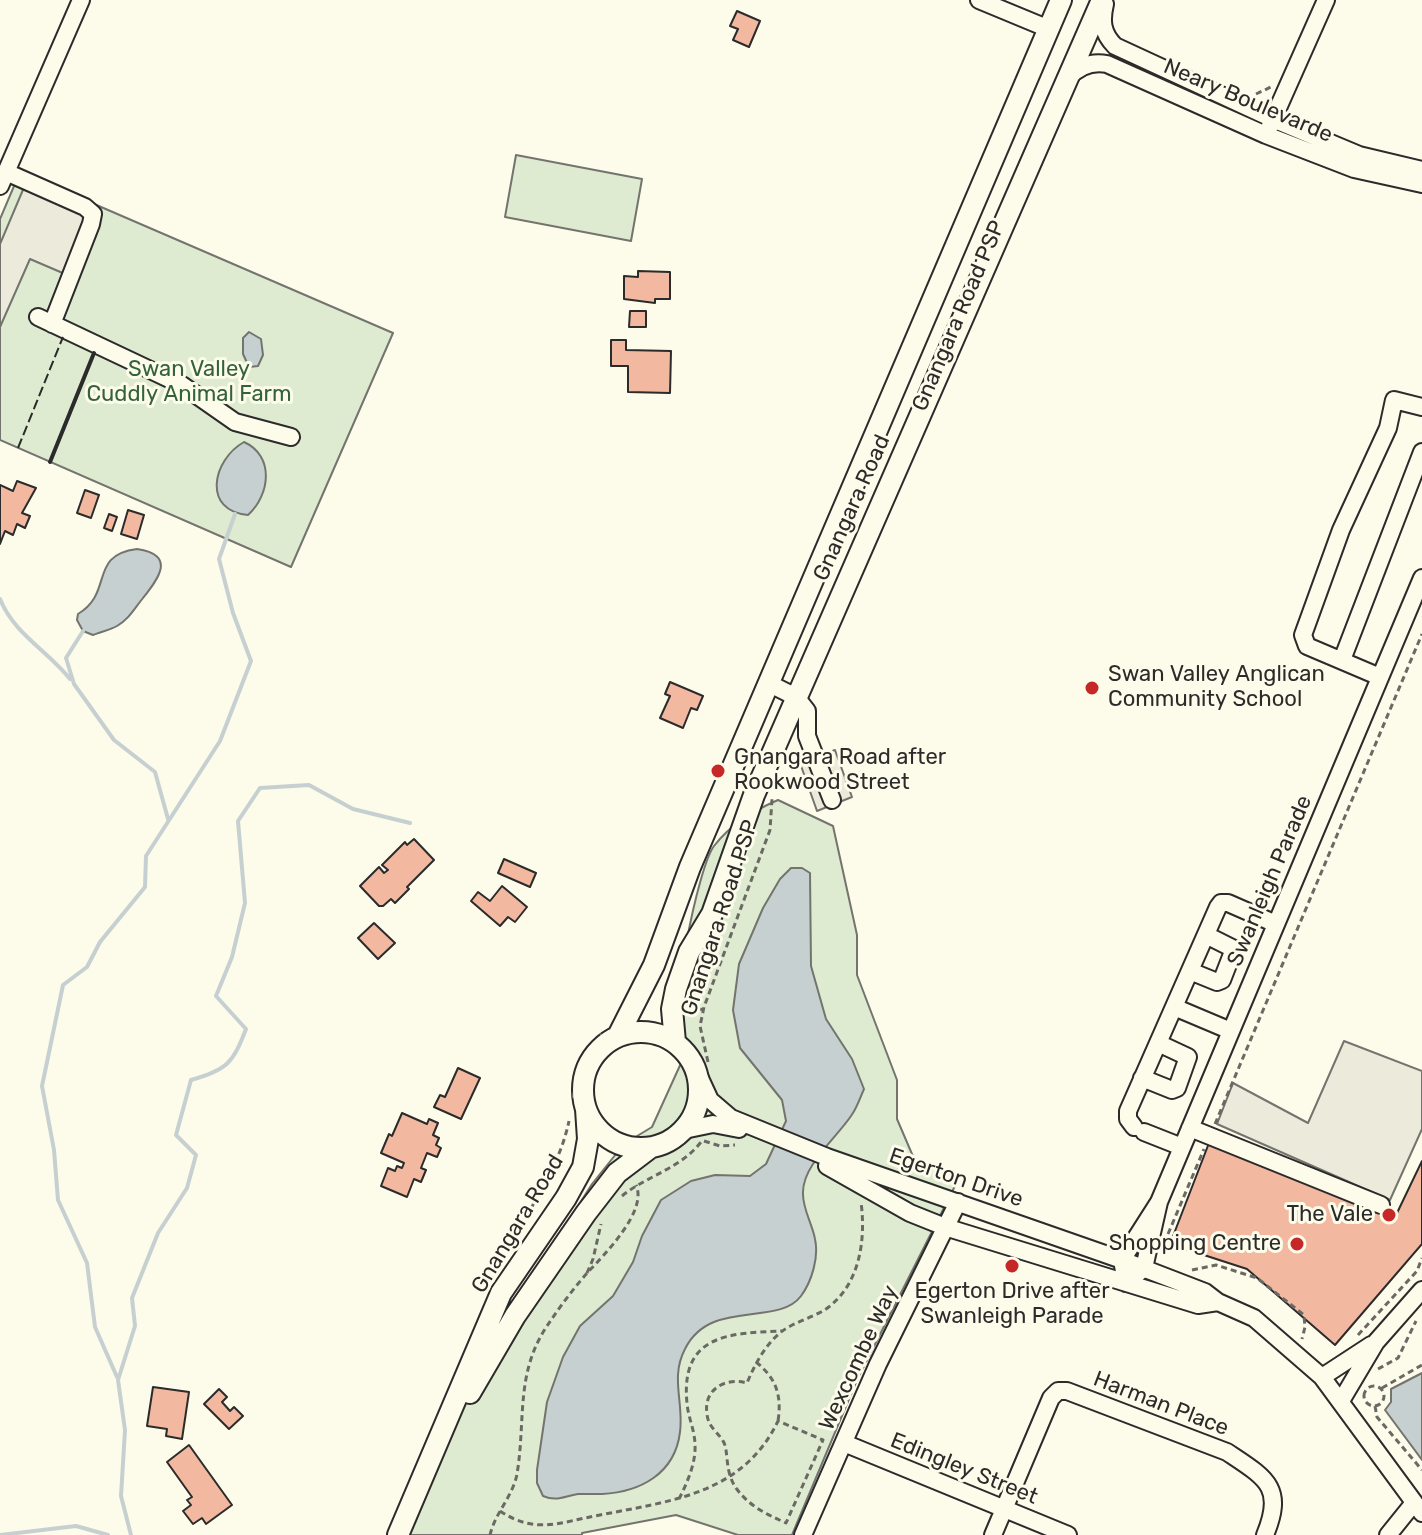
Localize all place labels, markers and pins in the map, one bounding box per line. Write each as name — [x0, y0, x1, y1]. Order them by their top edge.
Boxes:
place label: Swan Valley Anglican Community School — [1108, 662, 1325, 714]
marker: Swan Valley Anglican Community School — [1083, 679, 1101, 697]
place label: Gnangara Road after Rookwood Street — [734, 745, 946, 796]
marker: Gnangara Road after Rookwood Street — [709, 762, 727, 780]
place label: The Vale — [1287, 1202, 1373, 1228]
marker: The Vale — [1380, 1206, 1398, 1224]
place label: Shopping Centre — [1109, 1231, 1281, 1257]
marker: Shopping Centre — [1288, 1235, 1306, 1253]
marker: Egerton Drive after Swanleigh Parade — [1003, 1257, 1021, 1275]
place label: Egerton Drive after Swanleigh Parade — [914, 1279, 1110, 1330]

